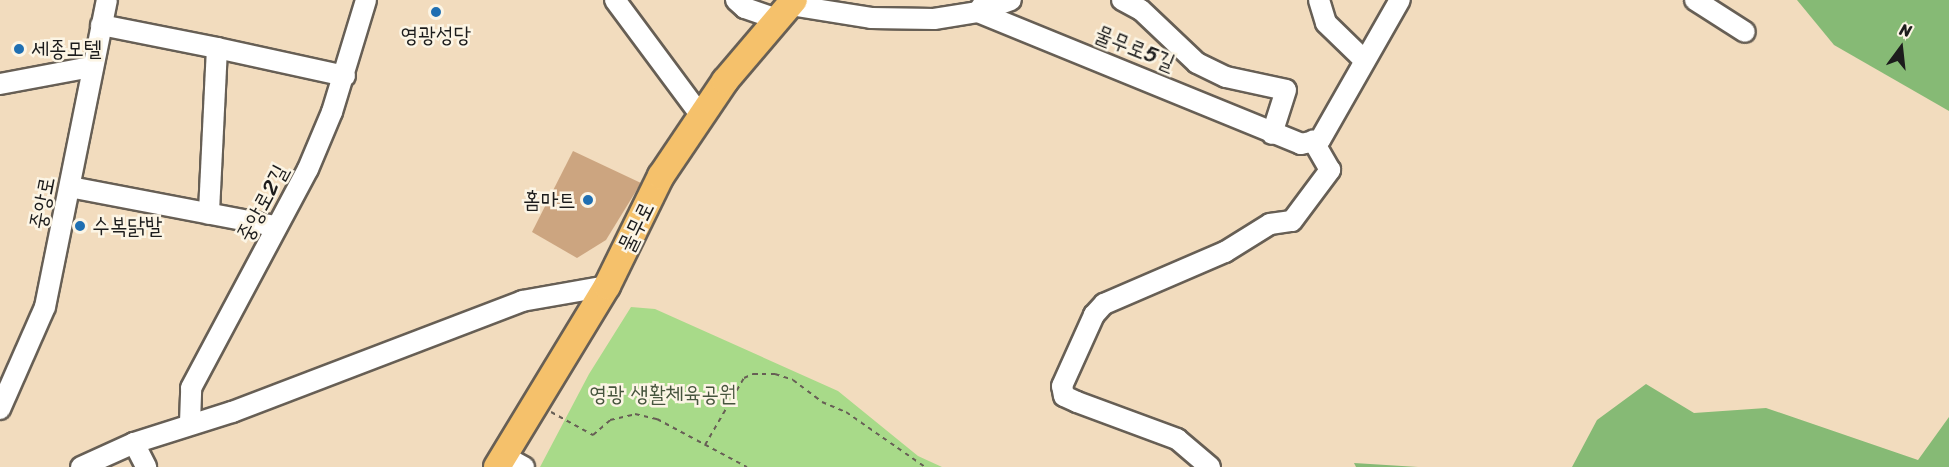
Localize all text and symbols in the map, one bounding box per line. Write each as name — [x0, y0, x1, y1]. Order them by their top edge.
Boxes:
marker: 영광성당 — [429, 5, 443, 19]
text: N — [1897, 15, 1915, 46]
north arrow — [1871, 18, 1931, 78]
street label: 물무로5길 — [1091, 20, 1179, 76]
place label: 영광성당 — [401, 22, 471, 48]
place label: 세종모텔 — [31, 36, 102, 62]
marker: 세종모텔 — [12, 42, 26, 56]
street label: 중앙로2길 — [231, 160, 293, 246]
street label: 중앙로 — [24, 174, 60, 232]
place label: 홈마트 — [523, 187, 576, 213]
marker: 홈마트 — [581, 193, 595, 207]
street label: 물무로 — [612, 197, 660, 257]
place label: 수복닭발 — [92, 213, 163, 239]
marker: 수복닭발 — [73, 219, 87, 233]
park label: 영광 생활체육공원 — [589, 381, 737, 407]

